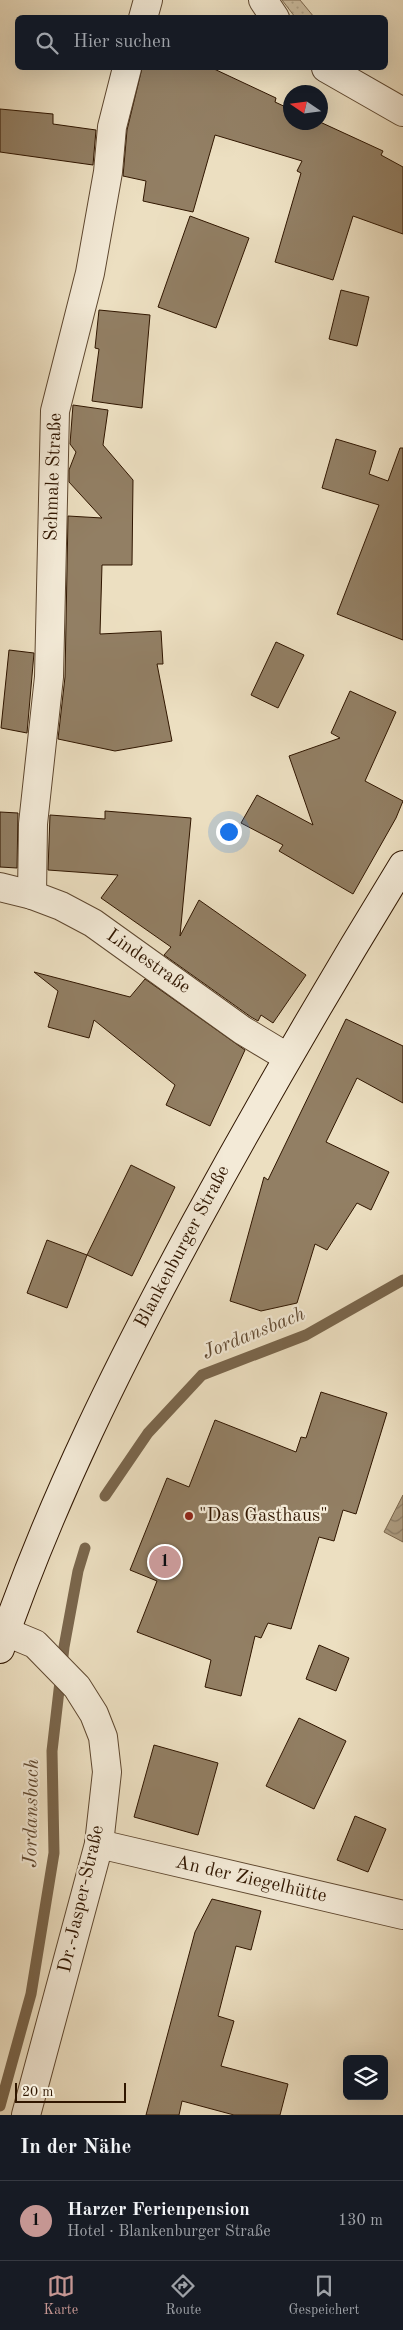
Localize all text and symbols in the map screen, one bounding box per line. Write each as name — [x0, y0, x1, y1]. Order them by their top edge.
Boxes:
search box — [15, 15, 388, 70]
icon: search — [33, 29, 61, 57]
text: Hier suchen — [73, 33, 171, 52]
north arrow — [283, 85, 328, 130]
street label: Schmale Straße — [42, 413, 66, 541]
your location — [216, 819, 242, 845]
street label: Lindestraße — [103, 926, 193, 998]
street label: Blankenburger Straße — [132, 1163, 234, 1331]
water label: Jordansbach — [200, 1304, 308, 1364]
place label: "Das Gasthaus" — [199, 1507, 328, 1526]
marker: "Das Gasthaus" — [183, 1510, 195, 1522]
pin: 1 — [149, 1543, 181, 1581]
water label: Jordansbach — [21, 1758, 43, 1868]
street label: Dr.-Jasper-Straße — [56, 1823, 108, 1975]
street label: An der Ziegelhütte — [173, 1853, 329, 1907]
map controls — [343, 2055, 388, 2100]
button: layers — [343, 2055, 388, 2100]
scale bar — [15, 2080, 126, 2103]
text: 20 m — [22, 2085, 53, 2099]
text: In der Nähe — [20, 2137, 131, 2158]
text: Harzer Ferienpension — [67, 2201, 250, 2220]
text: 1 — [31, 2213, 41, 2229]
text: 130 m — [338, 2213, 383, 2229]
text: Hotel · Blankenburger Straße — [67, 2224, 271, 2240]
tab: Karte — [44, 2272, 78, 2319]
tab: Route — [165, 2272, 201, 2319]
tab: Gespeichert — [288, 2272, 359, 2319]

